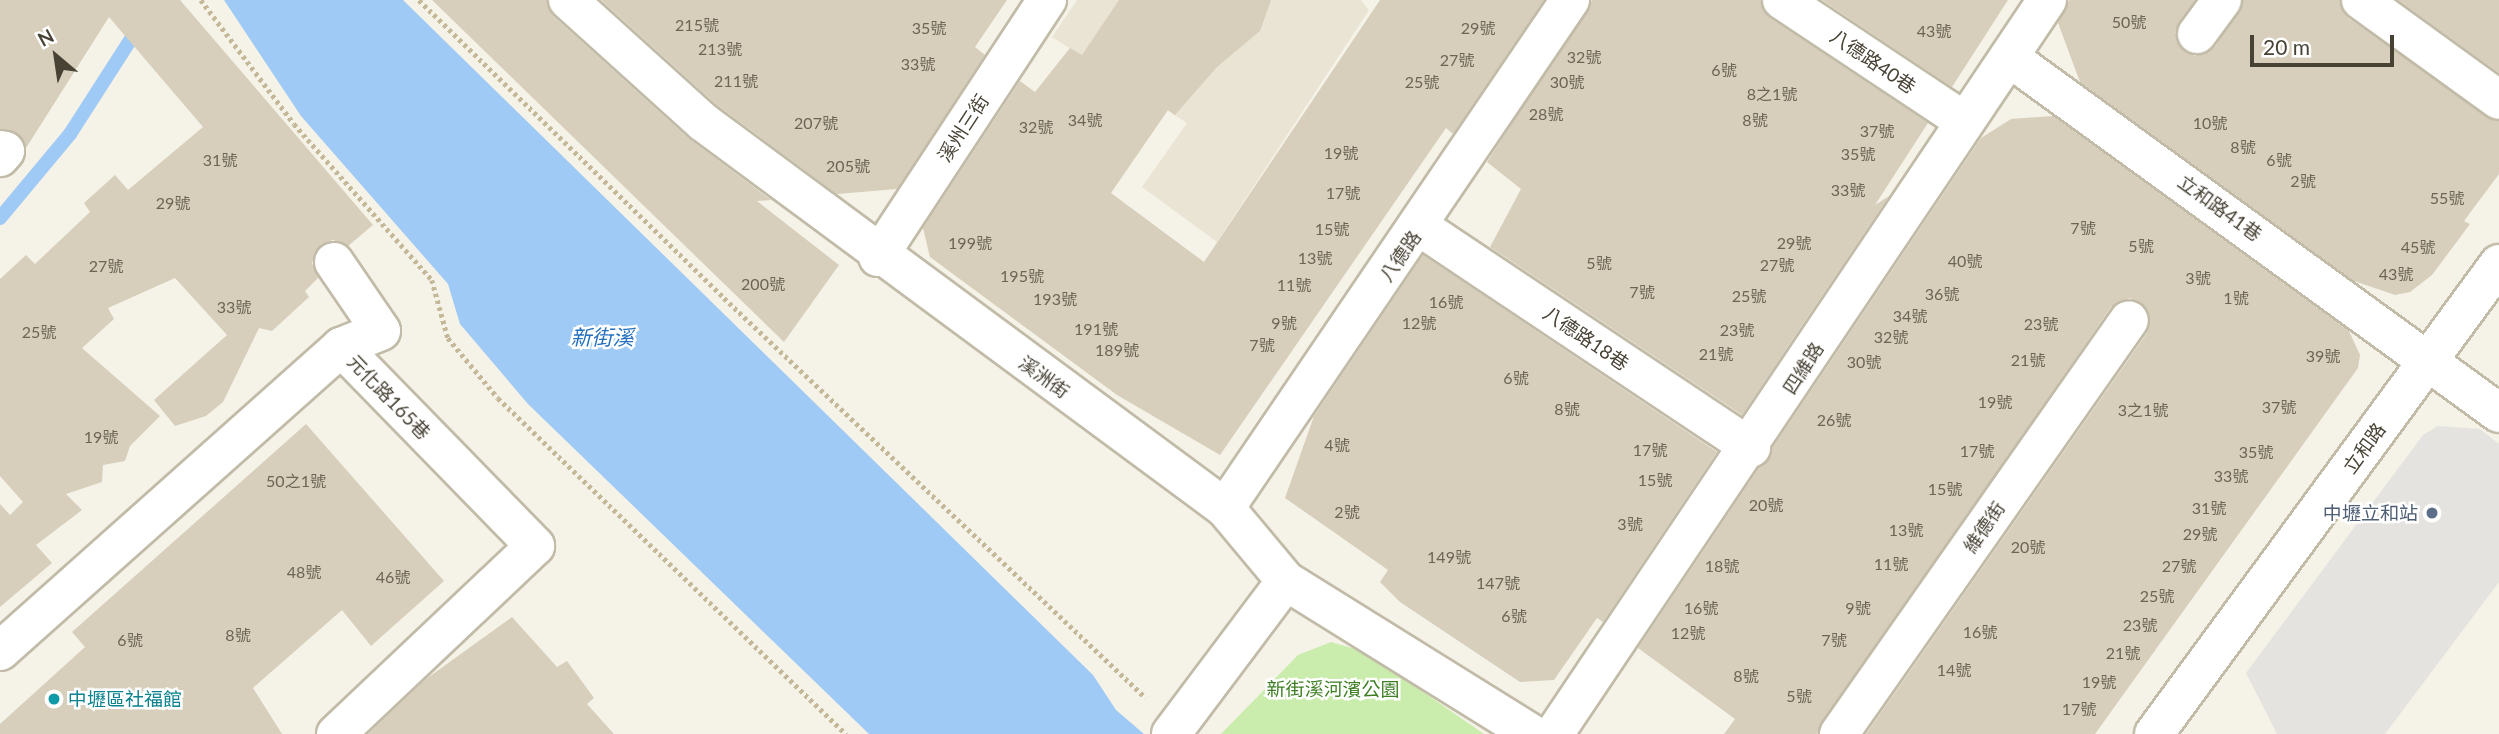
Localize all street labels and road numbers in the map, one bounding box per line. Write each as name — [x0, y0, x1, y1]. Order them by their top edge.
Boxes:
street label: 八德路40巷 — [1826, 24, 1920, 98]
street label: 溪州三街 — [933, 90, 993, 166]
street label: 立和路41巷 — [2174, 170, 2266, 246]
street label: 八德路 — [1374, 226, 1426, 286]
street label: 八德路18巷 — [1539, 301, 1633, 375]
street label: 四維路 — [1778, 338, 1828, 398]
street label: 元化路165巷 — [343, 350, 435, 444]
street label: 溪洲街 — [1014, 351, 1074, 403]
street label: 立和路 — [2338, 418, 2390, 478]
street label: 維德街 — [1958, 497, 2010, 557]

